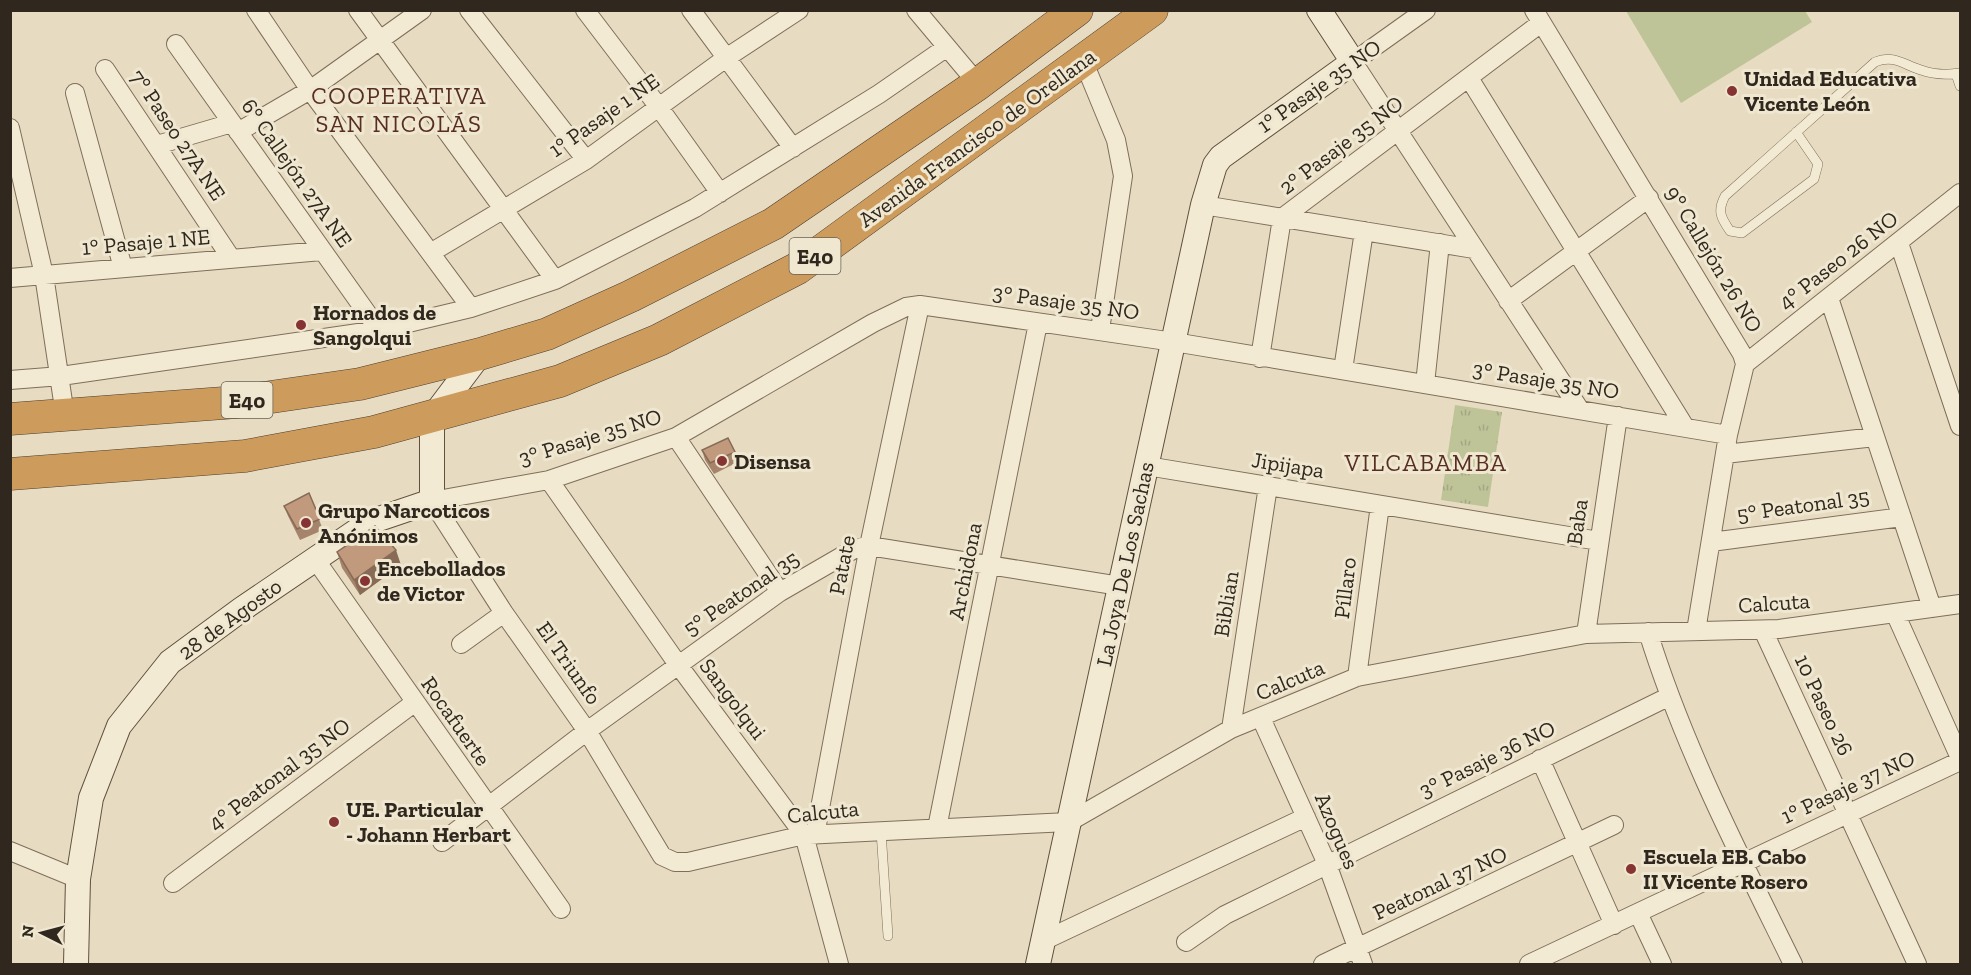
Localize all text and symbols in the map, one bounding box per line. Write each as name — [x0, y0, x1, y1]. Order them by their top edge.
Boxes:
street label: 1° Pasaje 35 NO — [1252, 33, 1386, 139]
street label: Avenida Francisco de Orellana — [853, 43, 1101, 233]
street label: 7° Paseo 27A NE — [124, 64, 232, 206]
place label: Unidad Educativa Vicente León — [1744, 65, 1917, 117]
street label: 1° Pasaje 1 NE — [544, 67, 664, 163]
district label: COOPERATIVA SAN NICOLÁS — [311, 81, 487, 138]
marker: Unidad Educativa Vicente León — [1725, 84, 1739, 98]
street label: 2° Pasaje 35 NO — [1274, 90, 1408, 200]
street label: 6° Callejón 27A NE — [236, 93, 358, 253]
street label: 9° Callejón 26 NO — [1659, 181, 1769, 337]
street label: 4° Paseo 26 NO — [1773, 205, 1903, 315]
street label: 1° Pasaje 1 NE — [81, 223, 211, 261]
road number: E40 — [790, 238, 840, 274]
street label: 3° Pasaje 35 NO — [991, 278, 1141, 326]
place label: Hornados de Sangolqui — [313, 299, 437, 351]
marker: Hornados de Sangolqui — [294, 318, 308, 332]
street label: 3° Pasaje 35 NO — [1471, 355, 1621, 405]
road number: E40 — [222, 382, 272, 418]
street label: 3° Pasaje 35 NO — [515, 402, 665, 472]
street label: Jipijapa — [1250, 446, 1327, 484]
place label: Disensa — [734, 448, 811, 475]
district label: VILCABAMBA — [1344, 448, 1507, 477]
marker: Disensa — [715, 454, 729, 468]
street label: La Joya De Los Sachas — [1090, 459, 1160, 669]
street label: 5° Peatonal 35 — [1735, 482, 1871, 528]
place label: Grupo Narcoticos Anónimos — [318, 497, 490, 549]
street label: Baba — [1560, 497, 1594, 547]
marker: Grupo Narcoticos Anónimos — [299, 516, 313, 530]
street label: Archidona — [942, 520, 988, 622]
street label: Patate — [823, 533, 861, 597]
street label: 5° Peatonal 35 — [678, 544, 804, 642]
place label: Encebollados de Victor — [377, 555, 506, 607]
street label: Píllaro — [1328, 556, 1362, 620]
street label: Biblian — [1207, 569, 1245, 639]
street label: 28 de Agosto — [173, 572, 287, 666]
marker: Encebollados de Victor — [358, 574, 372, 588]
street label: Calcuta — [1737, 587, 1811, 619]
street label: El Triunfo — [531, 616, 607, 710]
street label: 10 Paseo 26 — [1789, 650, 1859, 760]
street label: Sangolqui — [694, 653, 772, 745]
street label: Calcuta — [1252, 653, 1329, 706]
street label: Rocafuerte — [415, 671, 497, 771]
street label: 4° Peatonal 35 NO — [203, 712, 355, 836]
street label: 3° Pasaje 36 NO — [1414, 714, 1560, 804]
street label: 1° Pasaje 37 NO — [1777, 744, 1919, 830]
street label: Azogues — [1309, 789, 1365, 873]
street label: Calcuta — [786, 795, 861, 829]
place label: UE. Particular - Johann Herbart — [346, 796, 511, 848]
marker: UE. Particular - Johann Herbart — [327, 815, 341, 829]
street label: Peatonal 37 NO — [1369, 840, 1511, 926]
place label: Escuela EB. Cabo II Vicente Rosero — [1643, 843, 1808, 895]
marker: Escuela EB. Cabo II Vicente Rosero — [1624, 862, 1638, 876]
north arrow — [12, 903, 72, 963]
text: N — [17, 924, 38, 939]

